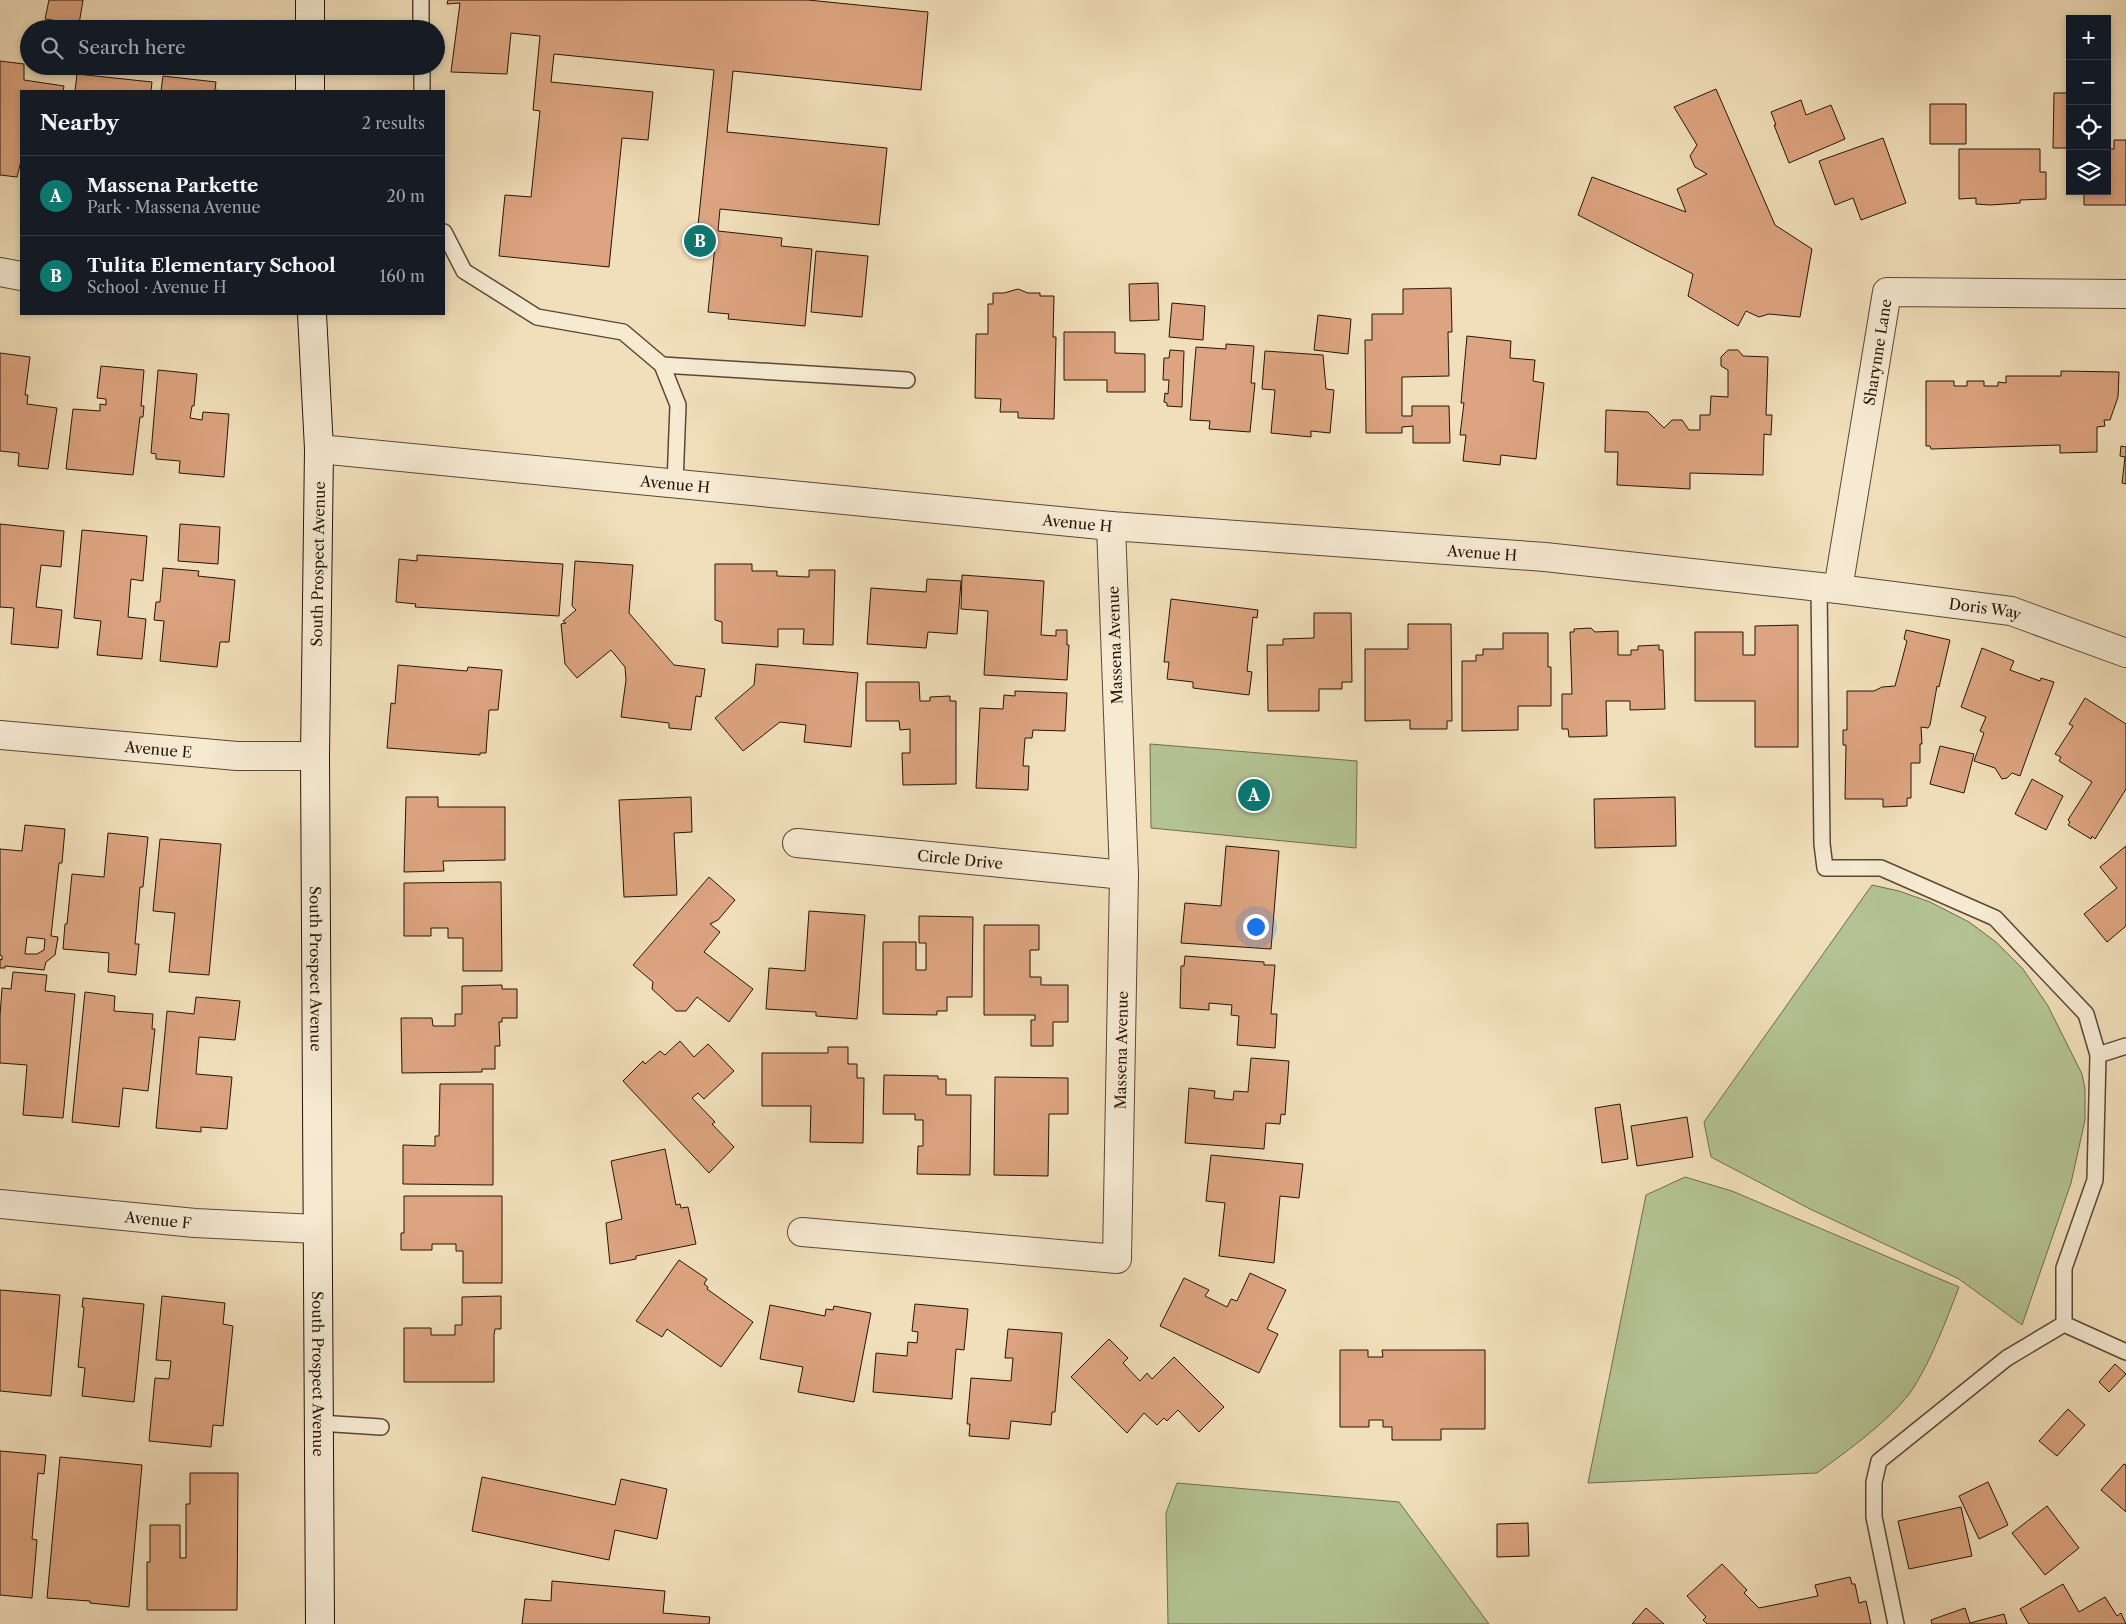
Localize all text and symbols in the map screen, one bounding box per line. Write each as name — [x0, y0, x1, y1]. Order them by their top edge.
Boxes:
map controls — [2066, 15, 2111, 195]
button: + — [2066, 15, 2111, 60]
search box — [20, 20, 445, 75]
icon: search — [38, 34, 66, 62]
text: Search here — [78, 36, 186, 59]
button: − — [2066, 60, 2111, 105]
button: locate — [2066, 105, 2111, 150]
text: Nearby — [40, 110, 119, 135]
text: 2 results — [362, 113, 425, 133]
button: layers — [2066, 150, 2111, 195]
text: Massena Parkette — [87, 174, 258, 197]
text: A — [50, 186, 62, 206]
text: 20 m — [386, 186, 425, 206]
text: Park · Massena Avenue — [87, 197, 261, 217]
pin: B — [684, 222, 716, 260]
text: Tulita Elementary School — [87, 254, 336, 277]
text: B — [50, 266, 62, 286]
text: 160 m — [380, 266, 425, 286]
text: School · Avenue H — [87, 277, 227, 297]
street label: Sharynne Lane — [1859, 298, 1895, 407]
street label: Avenue H — [638, 471, 711, 497]
street label: South Prospect Avenue — [307, 481, 329, 647]
street label: Avenue H — [1041, 510, 1113, 536]
street label: Avenue H — [1446, 540, 1518, 565]
street label: Massena Avenue — [1103, 586, 1127, 704]
street label: Doris Way — [1948, 594, 2025, 624]
street label: Avenue E — [123, 736, 193, 761]
pin: A — [1238, 776, 1270, 814]
street label: Circle Drive — [916, 845, 1004, 873]
street label: South Prospect Avenue — [306, 886, 326, 1052]
your location — [1243, 914, 1269, 940]
street label: Massena Avenue — [1110, 991, 1131, 1110]
street label: Avenue F — [123, 1207, 193, 1232]
street label: South Prospect Avenue — [309, 1291, 329, 1457]

